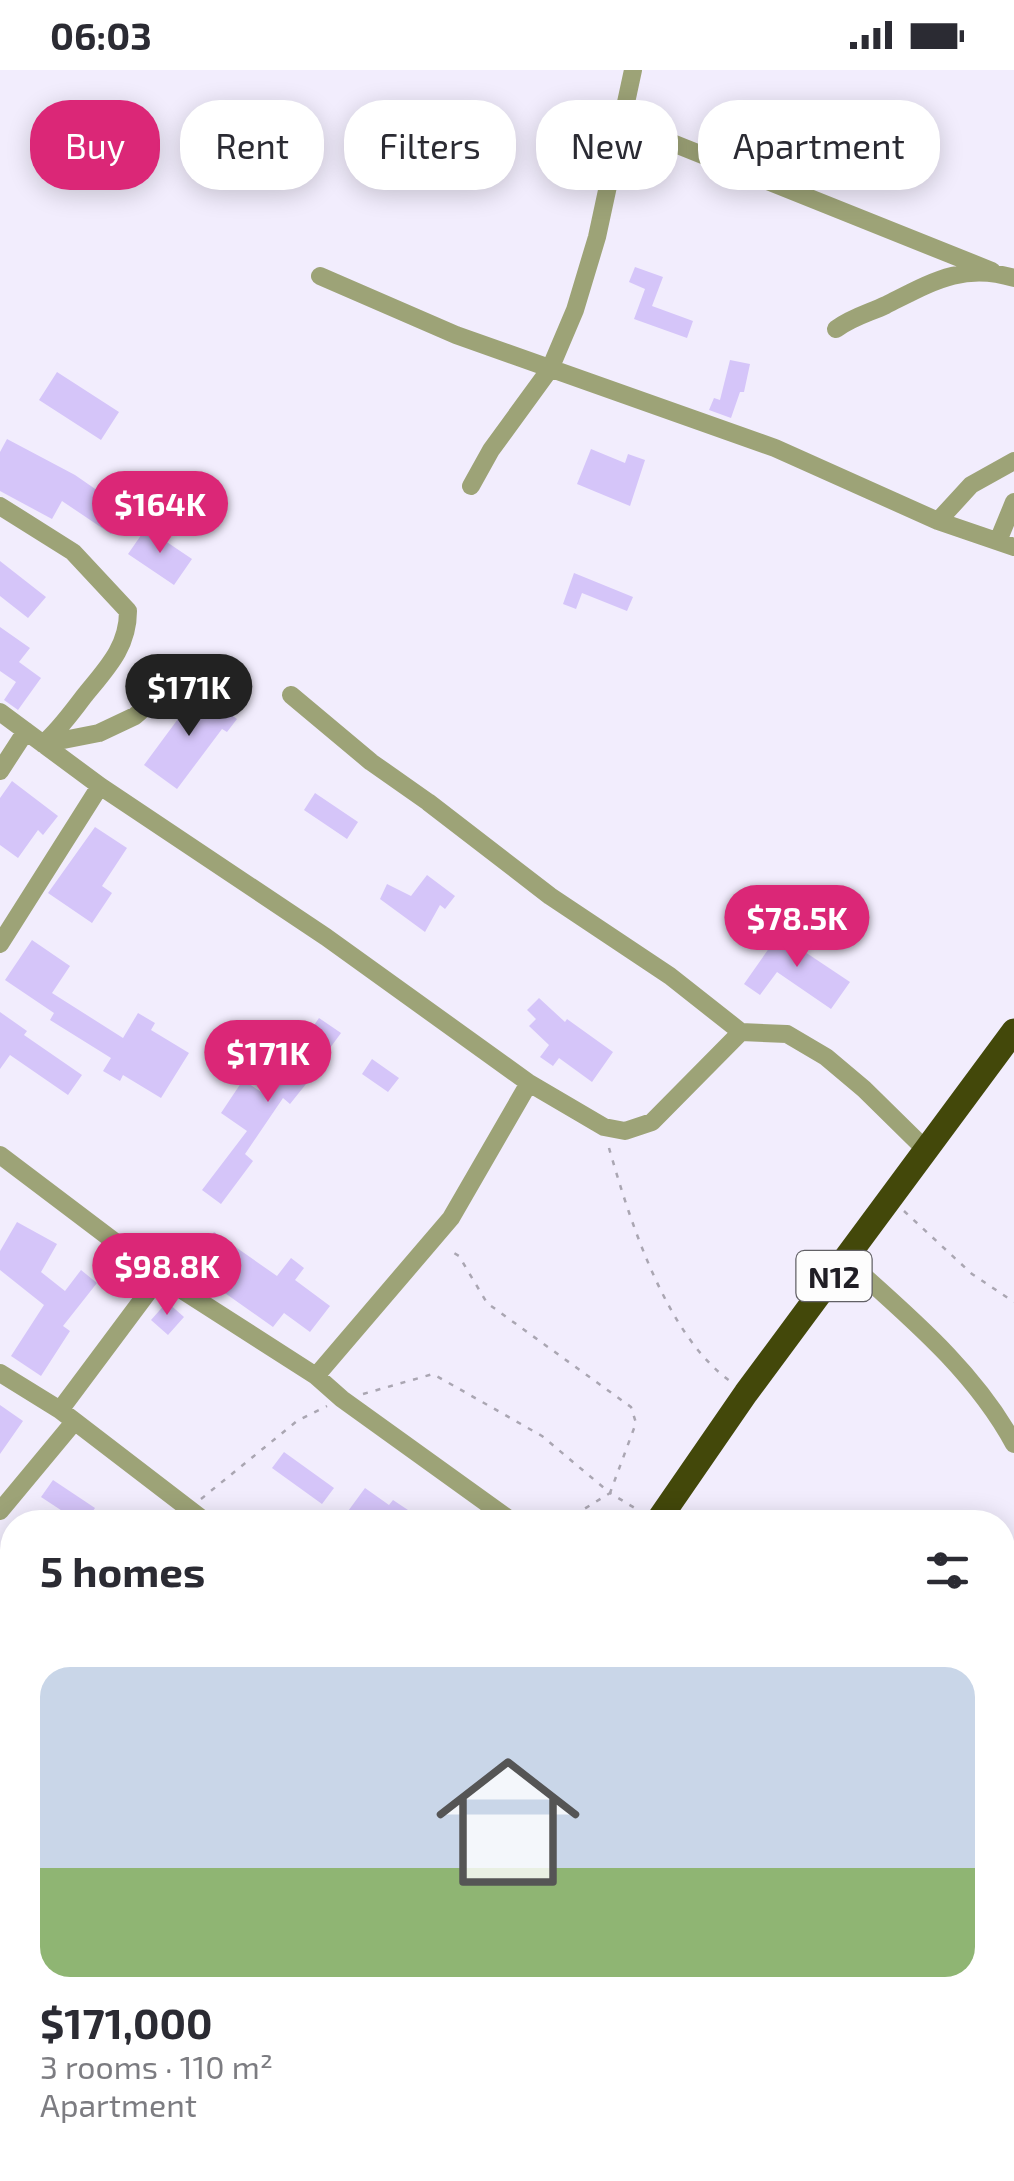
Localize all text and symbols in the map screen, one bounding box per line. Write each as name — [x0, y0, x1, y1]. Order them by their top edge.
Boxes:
text: 06:03 — [50, 12, 152, 58]
chip: Buy — [30, 100, 160, 190]
chip: Rent — [180, 100, 324, 190]
chip: Filters — [344, 100, 516, 190]
chip: New — [536, 100, 678, 190]
chip: Apartment — [698, 100, 940, 190]
pin: $164K — [90, 471, 230, 556]
text: $164K — [114, 484, 206, 522]
pin: $171K — [119, 654, 259, 739]
text: $171K — [147, 667, 231, 705]
pin: $78.5K — [716, 885, 878, 970]
text: $78.5K — [746, 898, 848, 936]
pin: $171K — [198, 1020, 338, 1105]
text: $171K — [226, 1033, 310, 1071]
pin: $98.8K — [86, 1233, 248, 1318]
text: $98.8K — [114, 1246, 220, 1284]
road number: N12 — [796, 1251, 872, 1301]
icon: filters — [920, 1543, 975, 1598]
text: 5 homes — [40, 1545, 205, 1595]
icon: home — [418, 1732, 598, 1912]
text: $171,000 — [40, 1997, 213, 2047]
text: 3 rooms · 110 m² — [40, 2047, 273, 2085]
text: Apartment — [40, 2085, 197, 2123]

